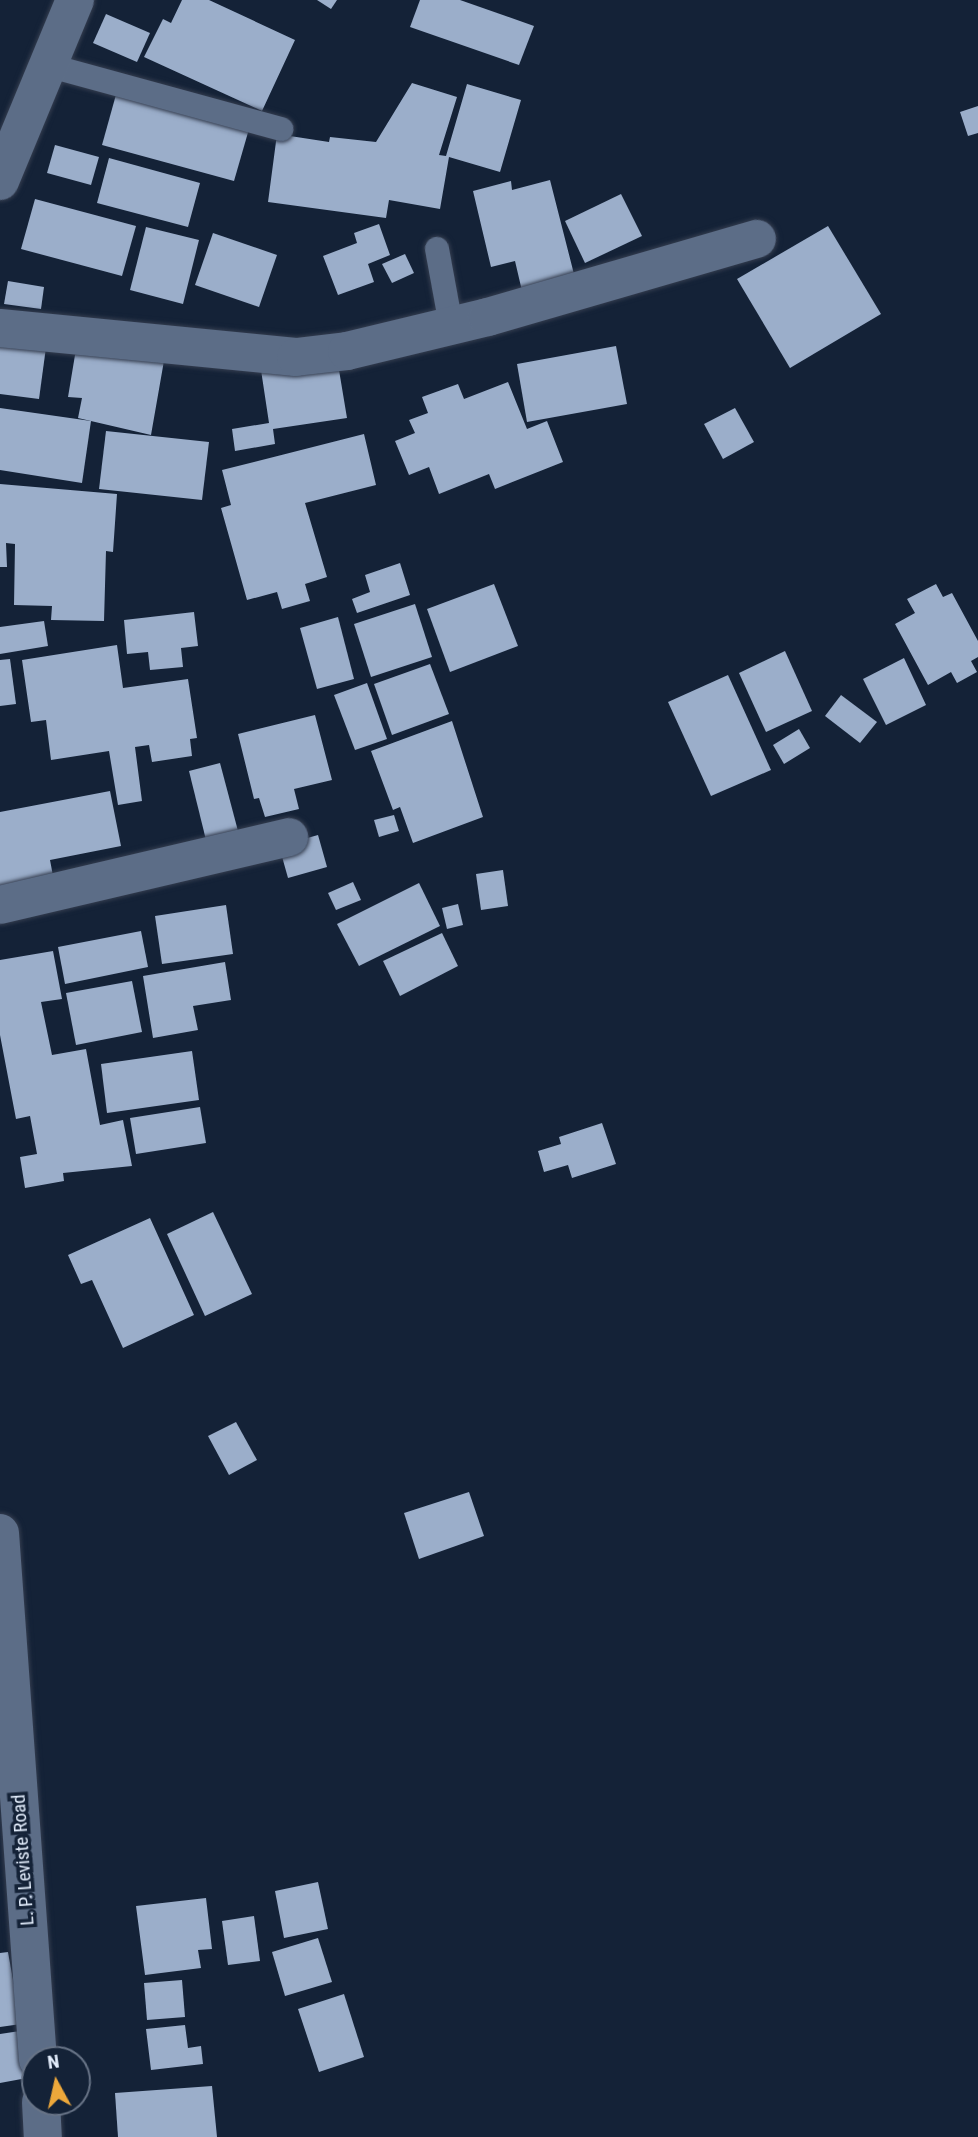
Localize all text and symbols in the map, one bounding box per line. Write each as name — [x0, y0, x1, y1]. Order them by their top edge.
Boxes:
street label: L. P. Leviste Road — [7, 1794, 39, 1926]
north arrow — [21, 2046, 91, 2116]
text: N — [46, 2049, 61, 2074]

